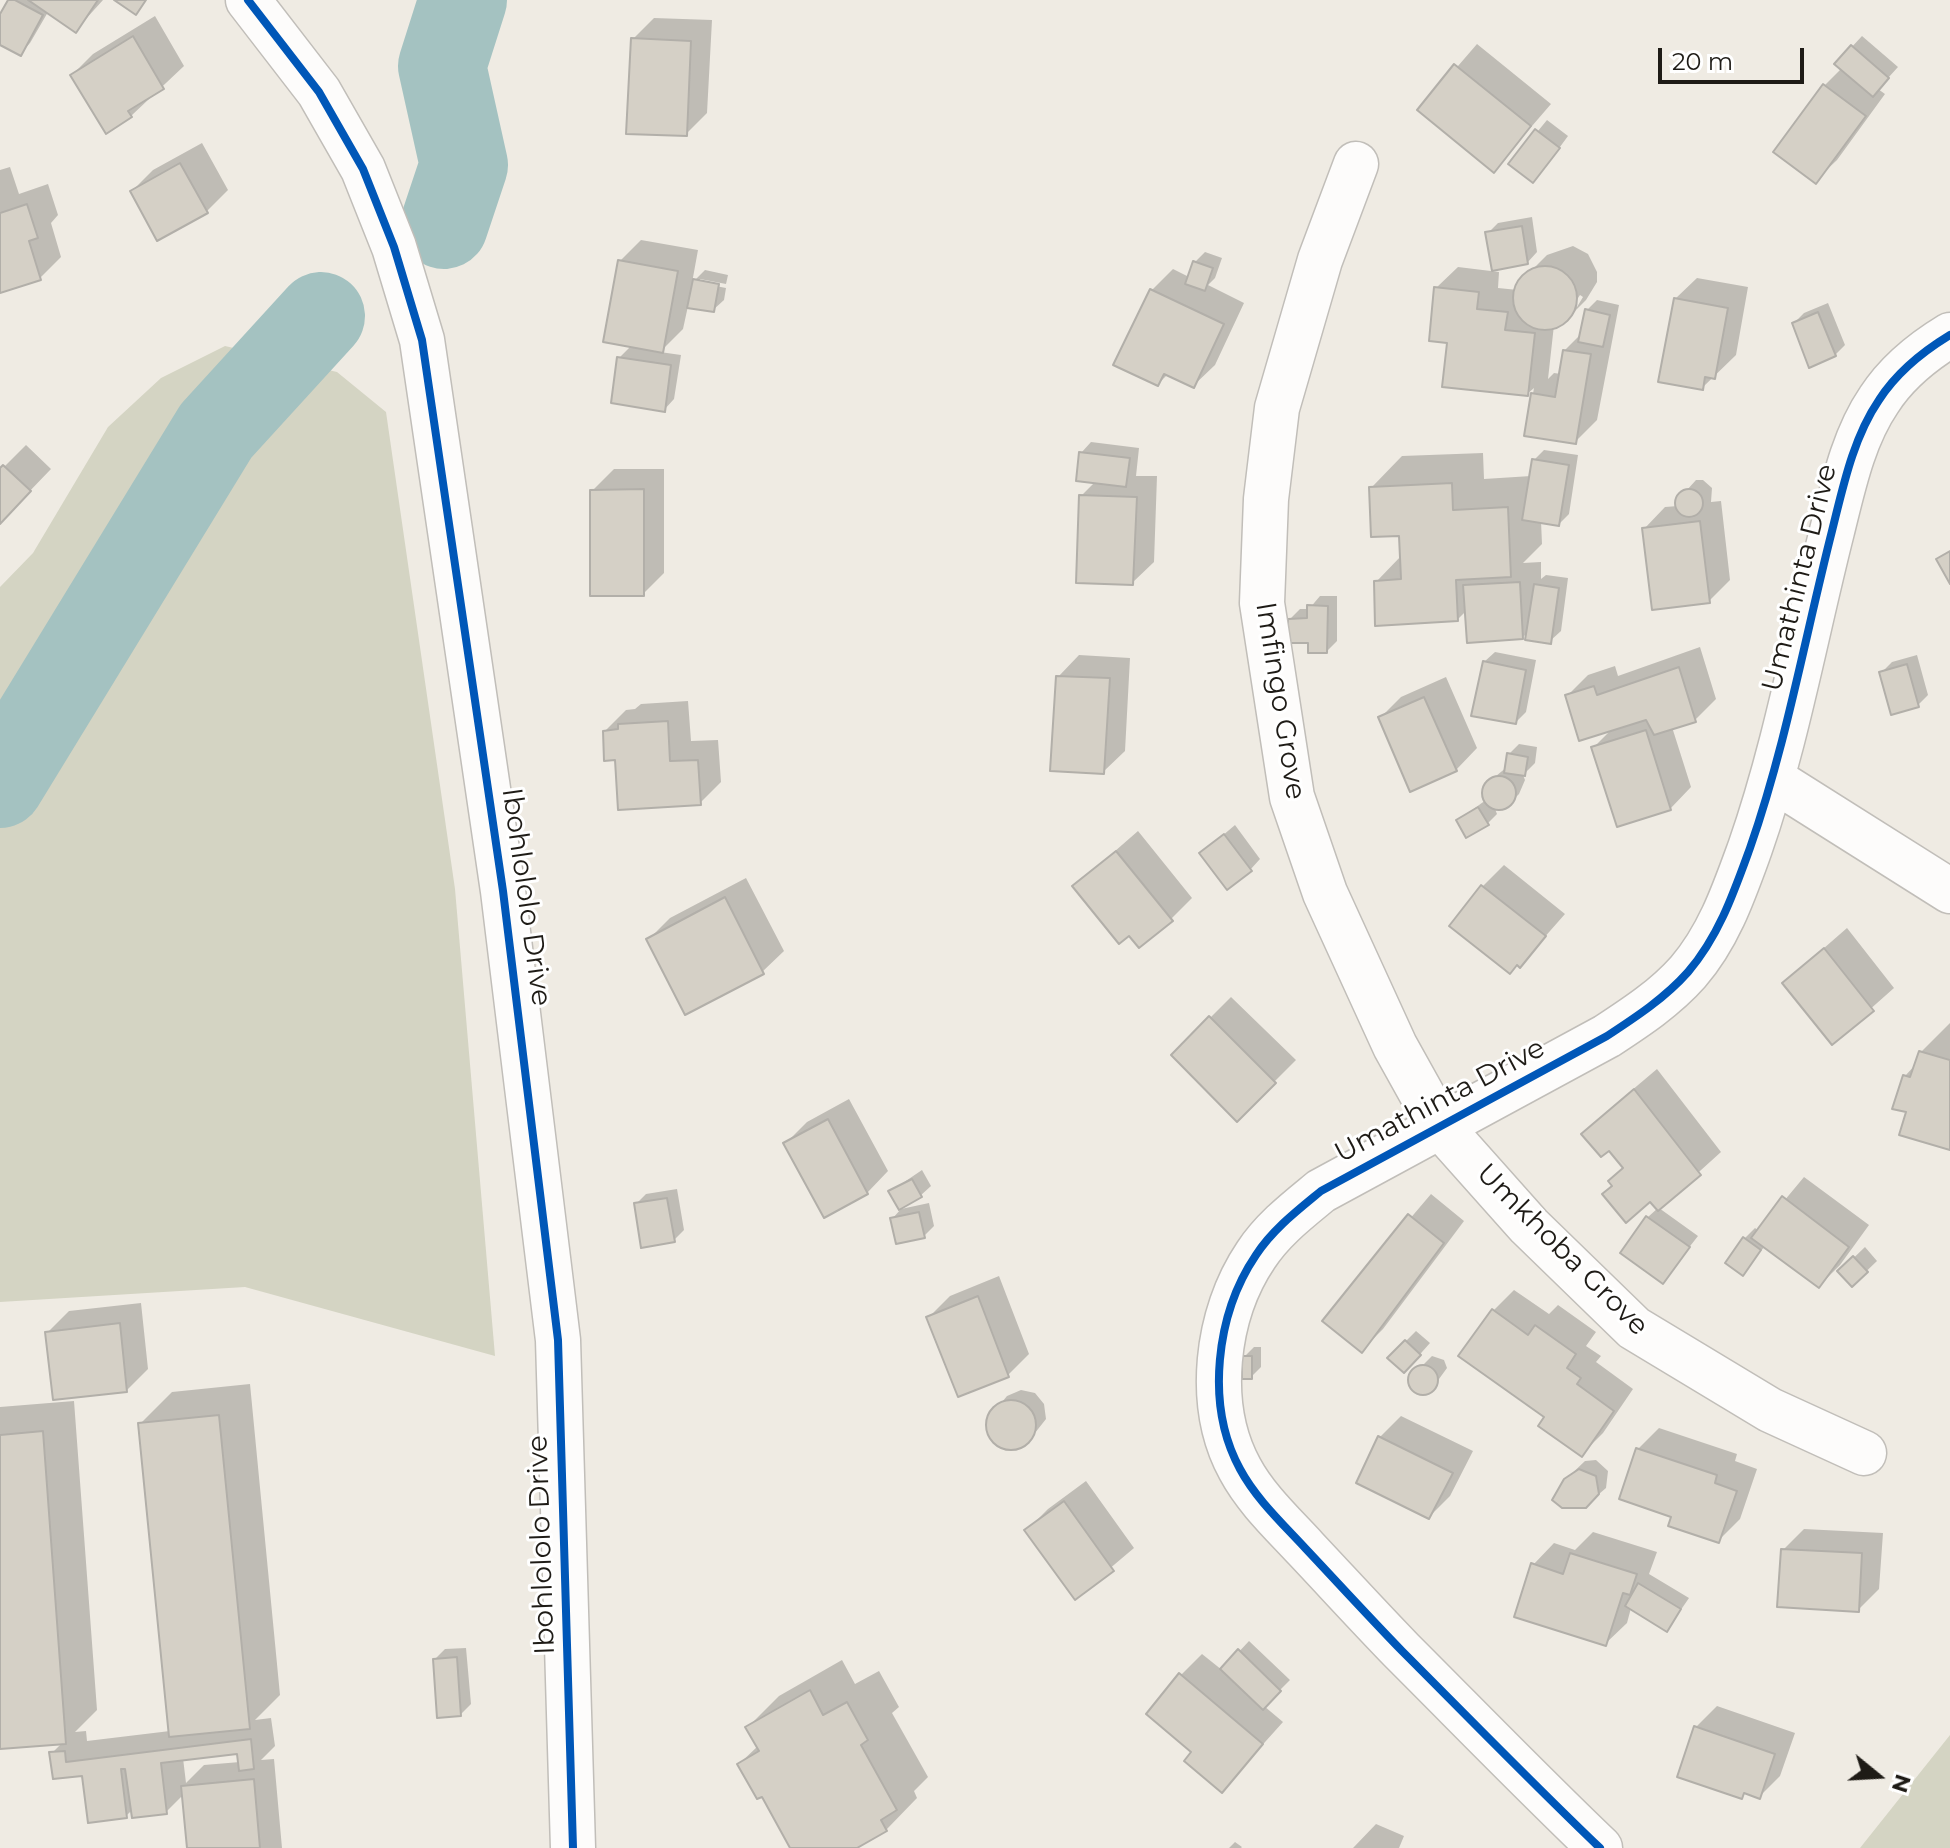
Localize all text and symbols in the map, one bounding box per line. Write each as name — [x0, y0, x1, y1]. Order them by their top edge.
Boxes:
scale bar — [1662, 32, 1808, 82]
text: 20 m — [1672, 47, 1733, 76]
street label: Umathinta Drive — [1755, 461, 1845, 695]
street label: Imfingo Grove — [1248, 600, 1312, 802]
street label: Ibohlololo Drive — [494, 786, 558, 1008]
street label: Umathinta Drive — [1329, 1031, 1551, 1171]
street label: Umkhoba Grove — [1469, 1157, 1655, 1343]
street label: Ibohlololo Drive — [521, 1435, 563, 1655]
north arrow — [1838, 1736, 1918, 1816]
text: N — [1886, 1771, 1917, 1796]

